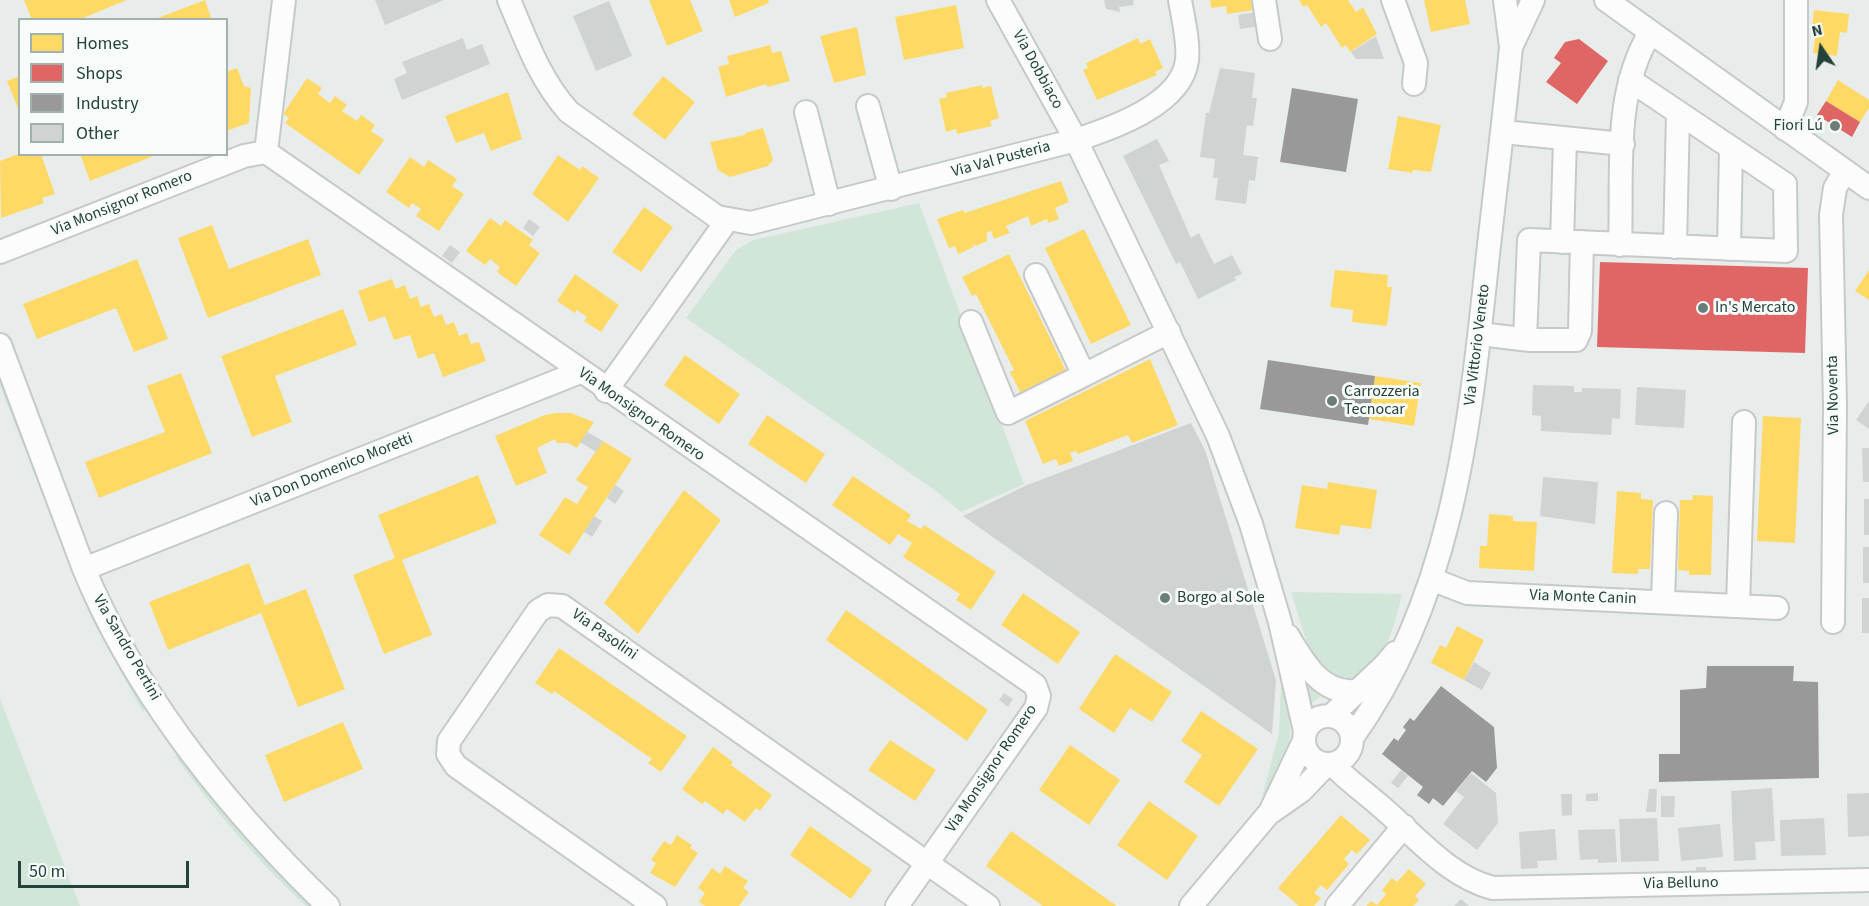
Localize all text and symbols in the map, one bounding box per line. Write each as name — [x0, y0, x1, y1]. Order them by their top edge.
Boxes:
legend — [18, 18, 228, 156]
north arrow — [1791, 18, 1851, 78]
text: N — [1809, 19, 1825, 42]
street label: Via Dobbiaco — [1007, 27, 1067, 113]
text: Homes — [76, 31, 129, 56]
text: Shops — [76, 61, 123, 86]
text: Industry — [76, 91, 139, 116]
place label: Fiori Lú — [1773, 116, 1823, 136]
marker: Fiori Lú — [1828, 119, 1842, 133]
text: Other — [76, 121, 119, 146]
street label: Via Val Pusteria — [950, 138, 1052, 182]
street label: Via Monsignor Romero — [49, 167, 195, 241]
street label: Via Vittorio Veneto — [1461, 283, 1495, 407]
place label: In's Mercato — [1715, 298, 1795, 318]
marker: In's Mercato — [1696, 301, 1710, 315]
street label: Via Noventa — [1824, 355, 1844, 435]
street label: Via Monsignor Romero — [574, 364, 708, 466]
place label: Carrozzeria Tecnocar — [1344, 382, 1420, 420]
marker: Carrozzeria Tecnocar — [1325, 394, 1339, 408]
street label: Via Don Domenico Moretti — [248, 430, 416, 512]
street label: Via Monte Canin — [1529, 587, 1637, 609]
place label: Borgo al Sole — [1177, 588, 1265, 608]
marker: Borgo al Sole — [1158, 591, 1172, 605]
street label: Via Sandro Pertini — [88, 592, 164, 704]
street label: Via Pasolini — [567, 605, 641, 665]
street label: Via Monsignor Romero — [942, 701, 1042, 837]
scale bar — [21, 849, 192, 887]
text: 50 m — [29, 859, 65, 884]
street label: Via Belluno — [1643, 874, 1719, 894]

